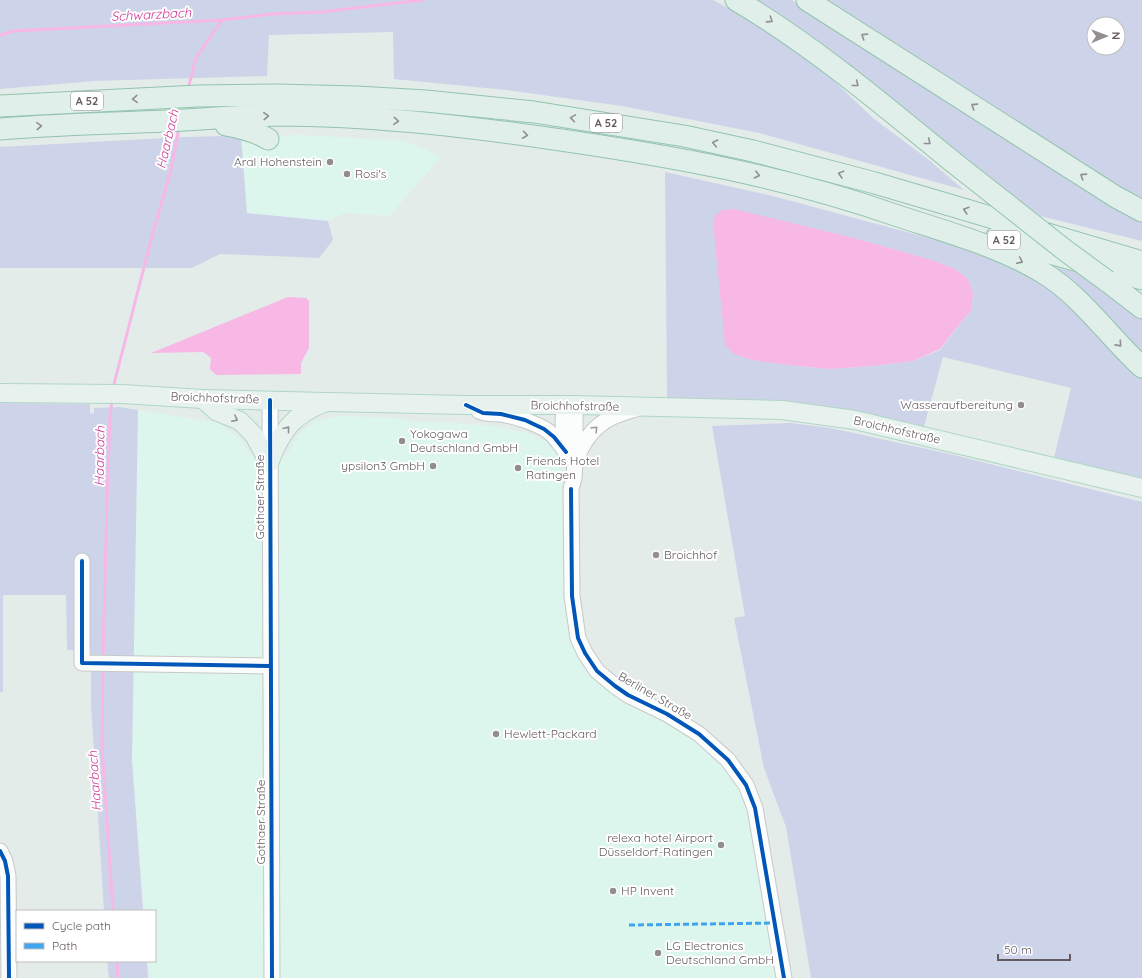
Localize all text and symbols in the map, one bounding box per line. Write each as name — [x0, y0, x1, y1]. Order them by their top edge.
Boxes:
water label: Schwarzbach — [111, 4, 192, 24]
one-way arrow — [765, 15, 772, 22]
north arrow — [1086, 16, 1126, 56]
text: N — [1109, 32, 1123, 40]
one-way arrow — [861, 33, 868, 41]
one-way arrow — [852, 79, 859, 86]
road number: A 52 — [71, 92, 103, 110]
one-way arrow — [132, 94, 138, 103]
one-way arrow — [971, 103, 978, 111]
water label: Haarbach — [152, 107, 182, 170]
one-way arrow — [263, 112, 269, 120]
one-way arrow — [570, 114, 576, 122]
road number: A 52 — [590, 114, 622, 132]
one-way arrow — [393, 117, 399, 126]
one-way arrow — [36, 121, 42, 130]
one-way arrow — [522, 130, 528, 139]
one-way arrow — [924, 137, 931, 144]
one-way arrow — [712, 140, 718, 148]
place label: Aral Hohenstein — [234, 154, 322, 169]
marker: Aral Hohenstein — [325, 157, 335, 167]
place label: Rosi's — [355, 166, 387, 181]
marker: Rosi's — [342, 169, 352, 179]
one-way arrow — [753, 170, 760, 178]
one-way arrow — [838, 170, 845, 179]
one-way arrow — [1080, 173, 1087, 181]
one-way arrow — [963, 206, 970, 215]
road number: A 52 — [988, 231, 1020, 249]
one-way arrow — [1016, 256, 1023, 264]
one-way arrow — [1114, 339, 1121, 347]
street label: Broichhofstraße — [170, 388, 260, 407]
street label: Broichhofstraße — [530, 397, 620, 414]
place label: Wasseraufbereitung — [900, 397, 1013, 412]
marker: Wasseraufbereitung — [1016, 400, 1026, 410]
street label: Broichhofstraße — [852, 412, 942, 447]
one-way arrow — [231, 414, 238, 422]
water label: Haarbach — [90, 425, 108, 486]
one-way arrow — [282, 426, 289, 433]
place label: Yokogawa Deutschland GmbH — [410, 426, 518, 455]
one-way arrow — [590, 426, 598, 434]
marker: Yokogawa Deutschland GmbH — [397, 436, 407, 446]
place label: Friends Hotel Ratingen — [526, 453, 599, 482]
street label: Gothaer Straße — [252, 454, 267, 540]
place label: ypsilon3 GmbH — [341, 458, 425, 473]
marker: ypsilon3 GmbH — [428, 461, 438, 471]
marker: Friends Hotel Ratingen — [513, 463, 523, 473]
place label: Broichhof — [664, 547, 718, 562]
marker: Broichhof — [651, 550, 661, 560]
street label: Berliner Straße — [616, 668, 695, 723]
place label: Hewlett-Packard — [504, 726, 597, 741]
marker: Hewlett-Packard — [491, 729, 501, 739]
water label: Haarbach — [84, 750, 104, 812]
street label: Gothaer Straße — [253, 779, 268, 865]
place label: relexa hotel Airport Düsseldorf-Ratingen — [599, 830, 713, 859]
marker: relexa hotel Airport Düsseldorf-Ratingen — [716, 840, 726, 850]
place label: HP Invent — [621, 883, 674, 898]
marker: HP Invent — [608, 886, 618, 896]
legend — [16, 910, 156, 962]
text: Cycle path — [52, 918, 111, 933]
scale bar — [998, 936, 1070, 962]
text: Path — [52, 938, 77, 953]
place label: LG Electronics Deutschland GmbH — [666, 938, 774, 967]
text: 50 m — [1004, 942, 1032, 957]
marker: LG Electronics Deutschland GmbH — [653, 948, 663, 958]

